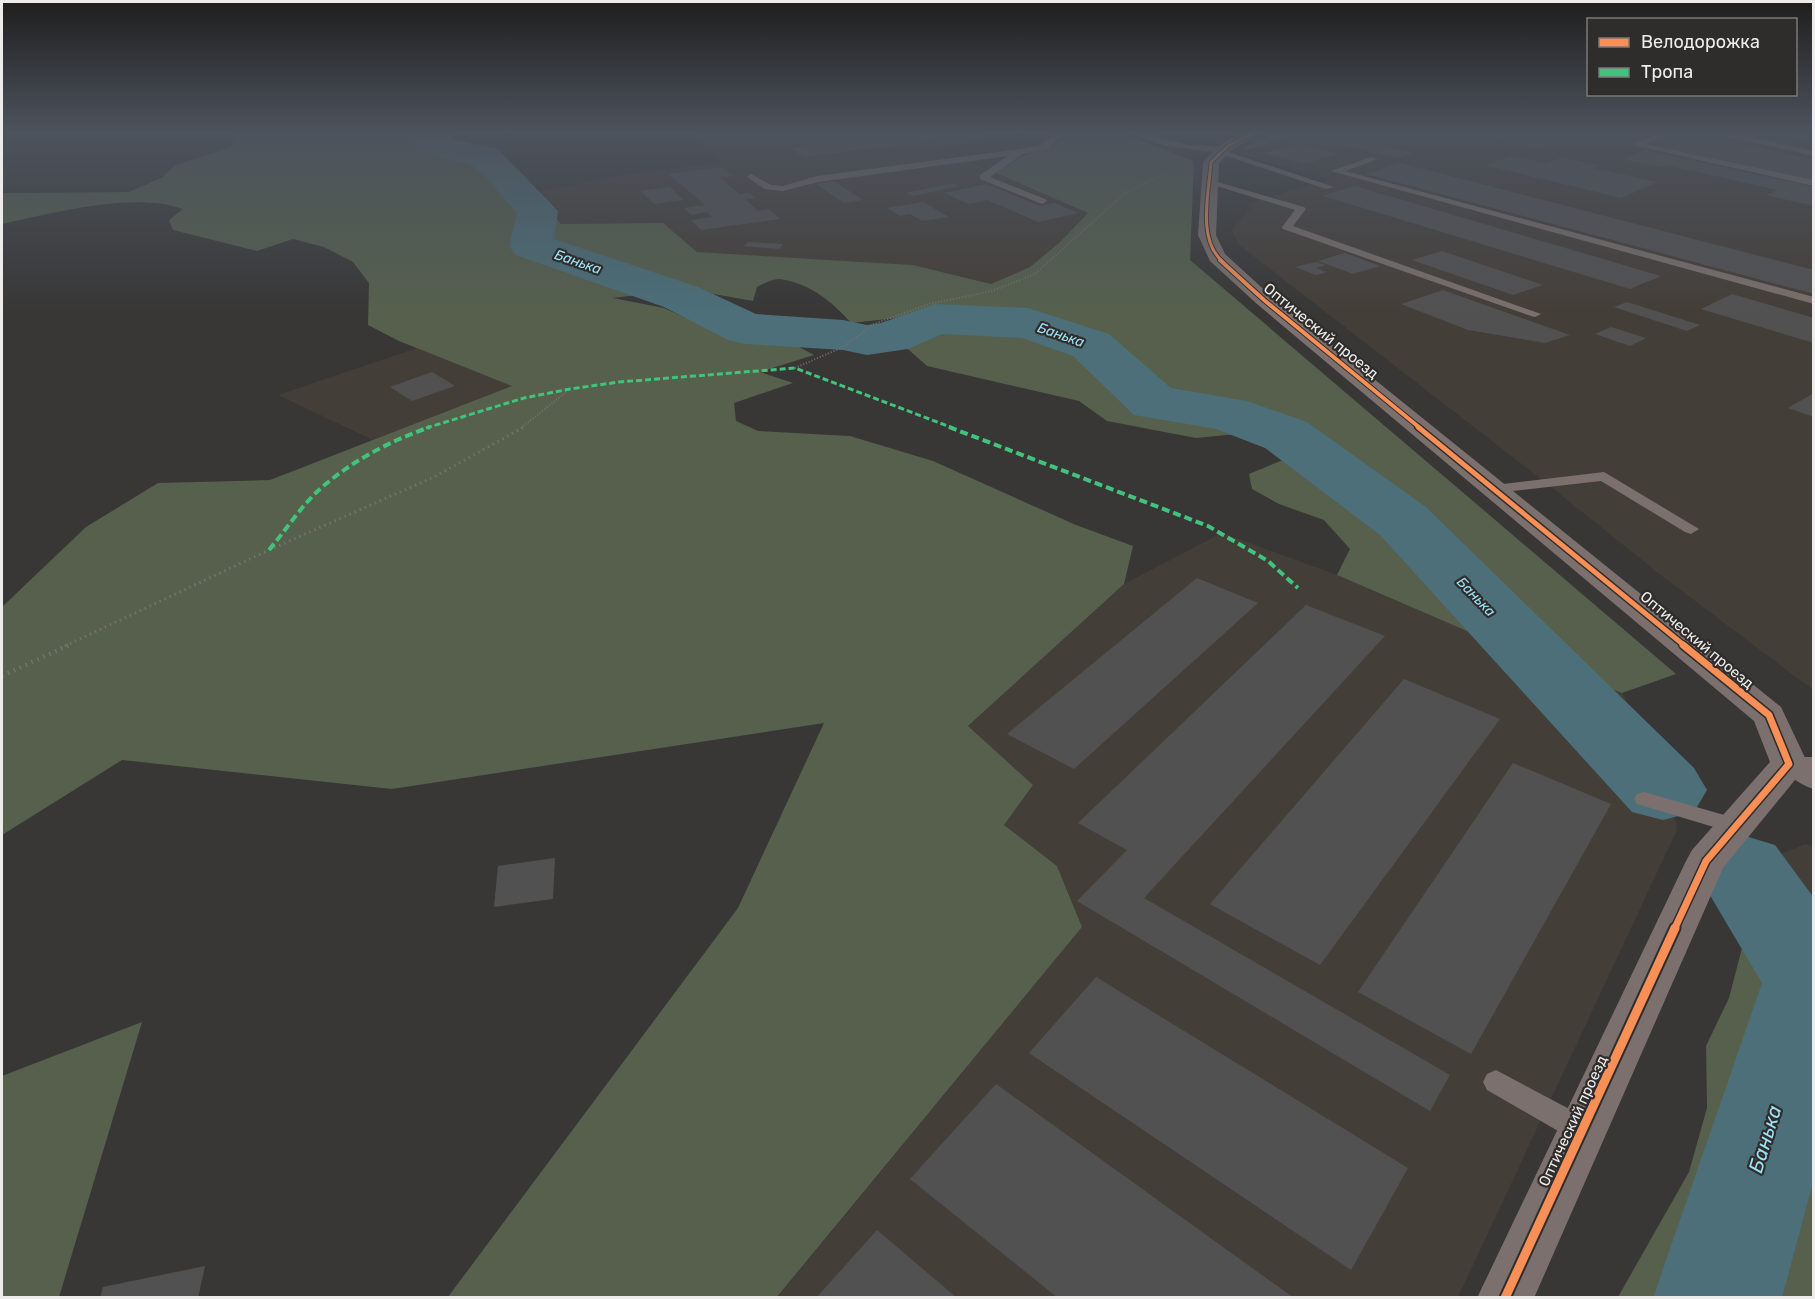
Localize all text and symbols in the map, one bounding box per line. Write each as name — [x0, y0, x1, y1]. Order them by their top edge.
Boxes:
legend — [1587, 18, 1797, 96]
text: Велодорожка — [1641, 31, 1760, 53]
text: Тропа — [1641, 61, 1693, 83]
water label: Банька — [552, 246, 604, 278]
street label: Оптический проезд — [1260, 279, 1382, 383]
water label: Банька — [1035, 319, 1087, 351]
water label: Банька — [1453, 574, 1499, 620]
street label: Оптический проезд — [1637, 587, 1757, 693]
street label: Оптический проезд — [1535, 1053, 1611, 1189]
water label: Банька — [1743, 1102, 1787, 1176]

